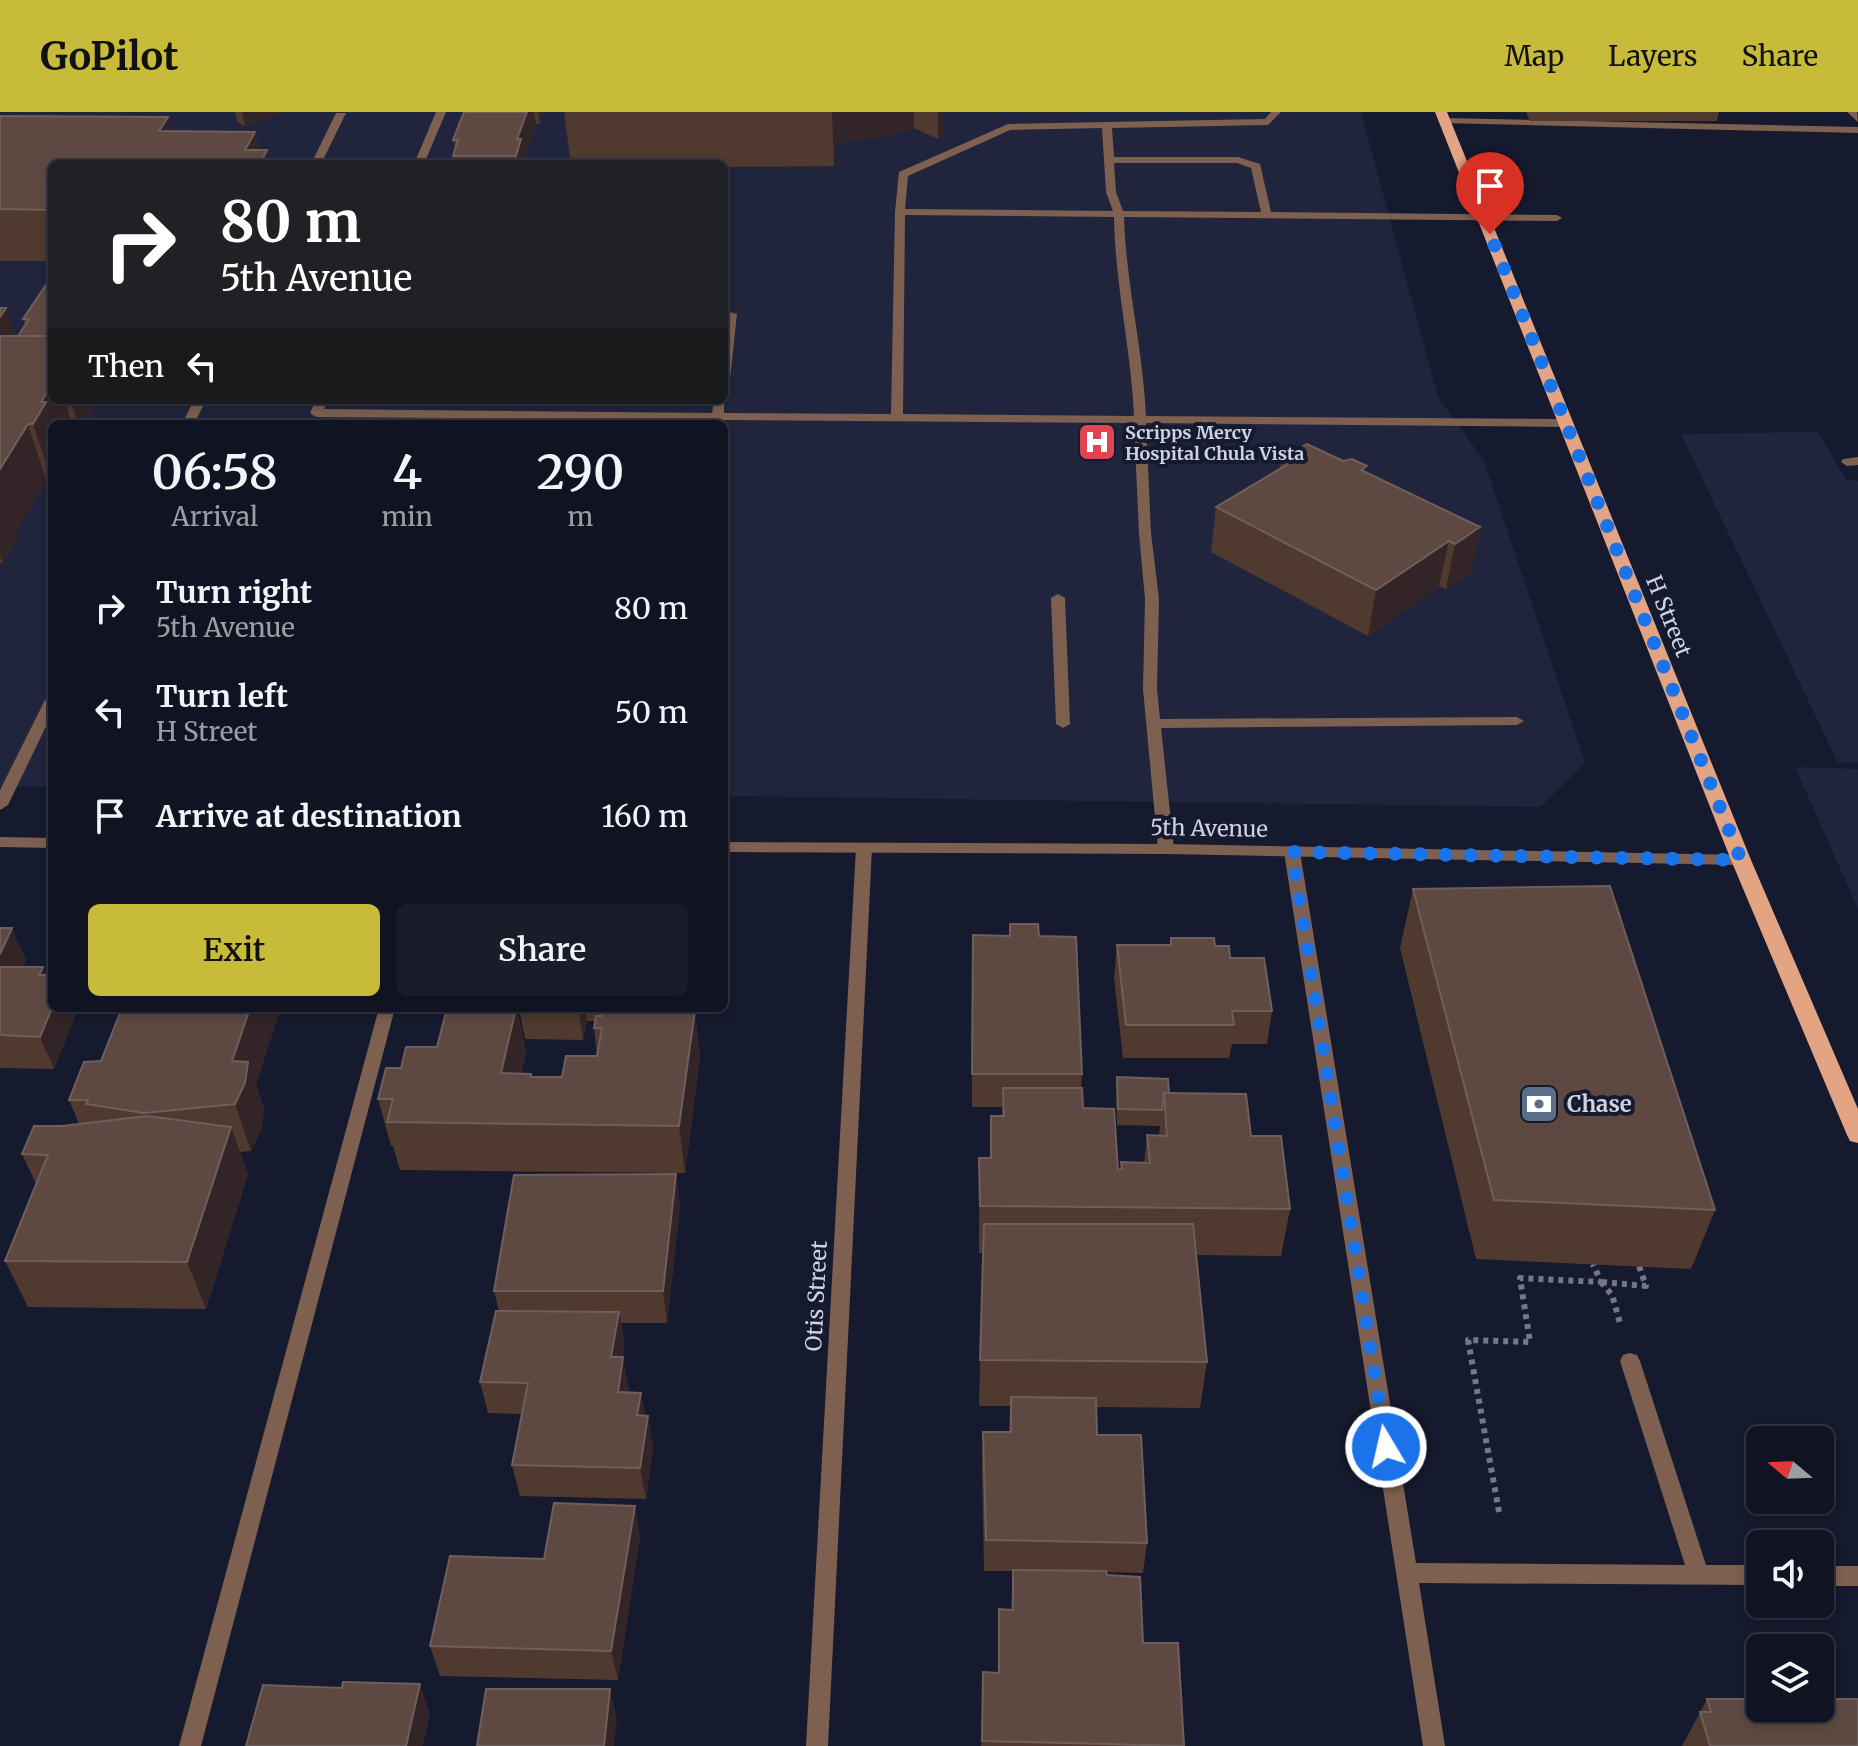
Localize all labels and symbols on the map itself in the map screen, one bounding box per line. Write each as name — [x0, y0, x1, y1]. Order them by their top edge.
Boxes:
pin — [1456, 152, 1524, 234]
hospital icon: Scripps Mercy Hospital Chula Vista — [1076, 421, 1118, 463]
place label: Scripps Mercy Hospital Chula Vista — [1125, 421, 1304, 465]
street label: H Street — [1640, 571, 1698, 661]
street label: 5th Avenue — [1150, 813, 1268, 843]
bank icon: Chase — [1518, 1083, 1560, 1125]
place label: Chase — [1567, 1090, 1632, 1118]
street label: Otis Street — [799, 1239, 833, 1352]
position arrow — [1344, 1405, 1428, 1489]
north arrow — [1746, 1426, 1834, 1514]

